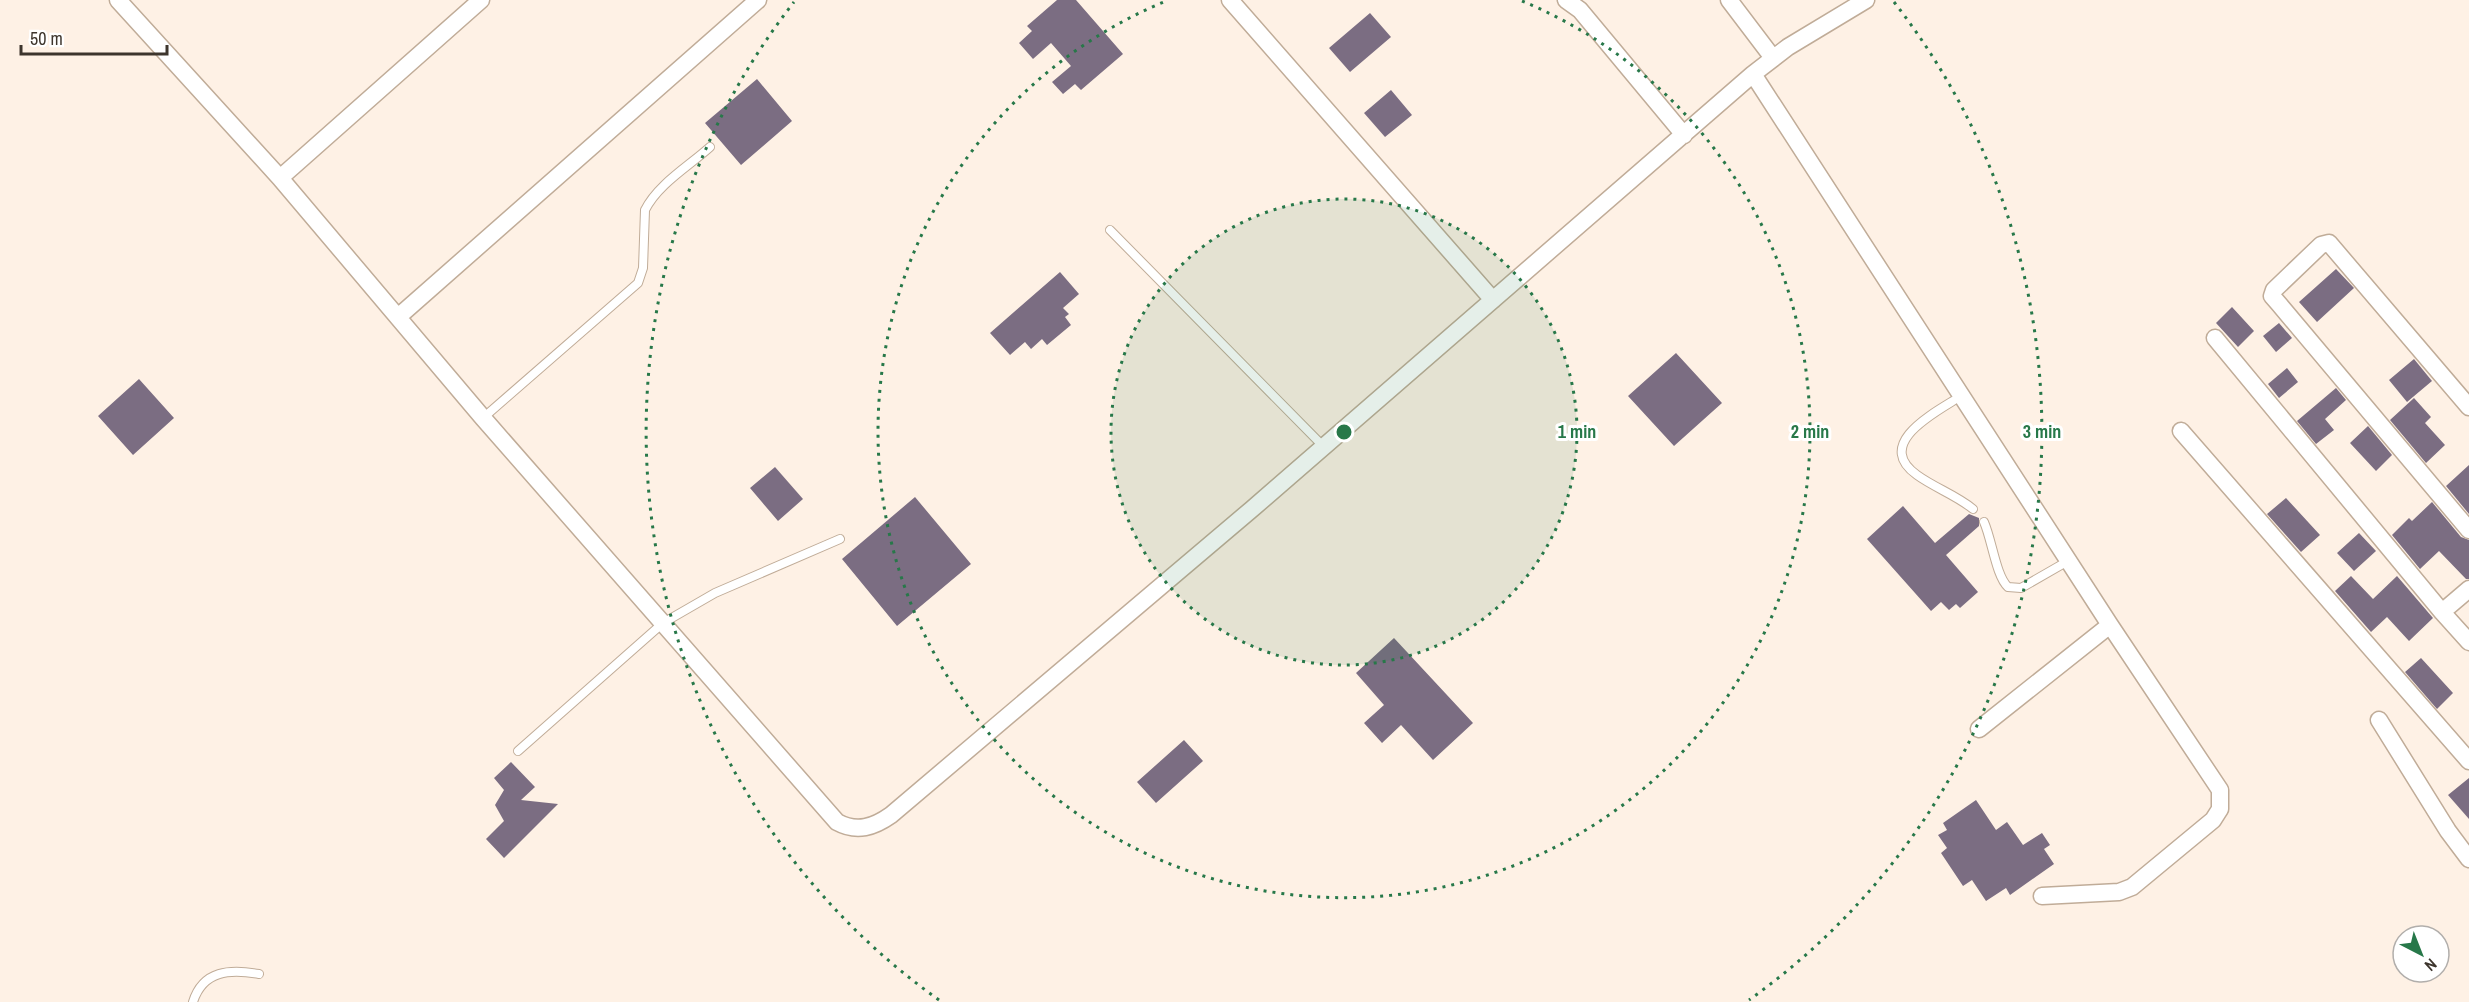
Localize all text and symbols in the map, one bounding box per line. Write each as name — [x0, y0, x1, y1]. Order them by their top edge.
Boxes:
scale bar — [21, 18, 166, 56]
text: 50 m — [30, 26, 63, 51]
text: 1 min — [1558, 419, 1596, 444]
text: 2 min — [1791, 419, 1829, 444]
text: 3 min — [2023, 419, 2061, 444]
centre of rings — [1334, 422, 1354, 442]
north arrow — [2391, 924, 2451, 984]
text: N — [2420, 954, 2442, 976]

